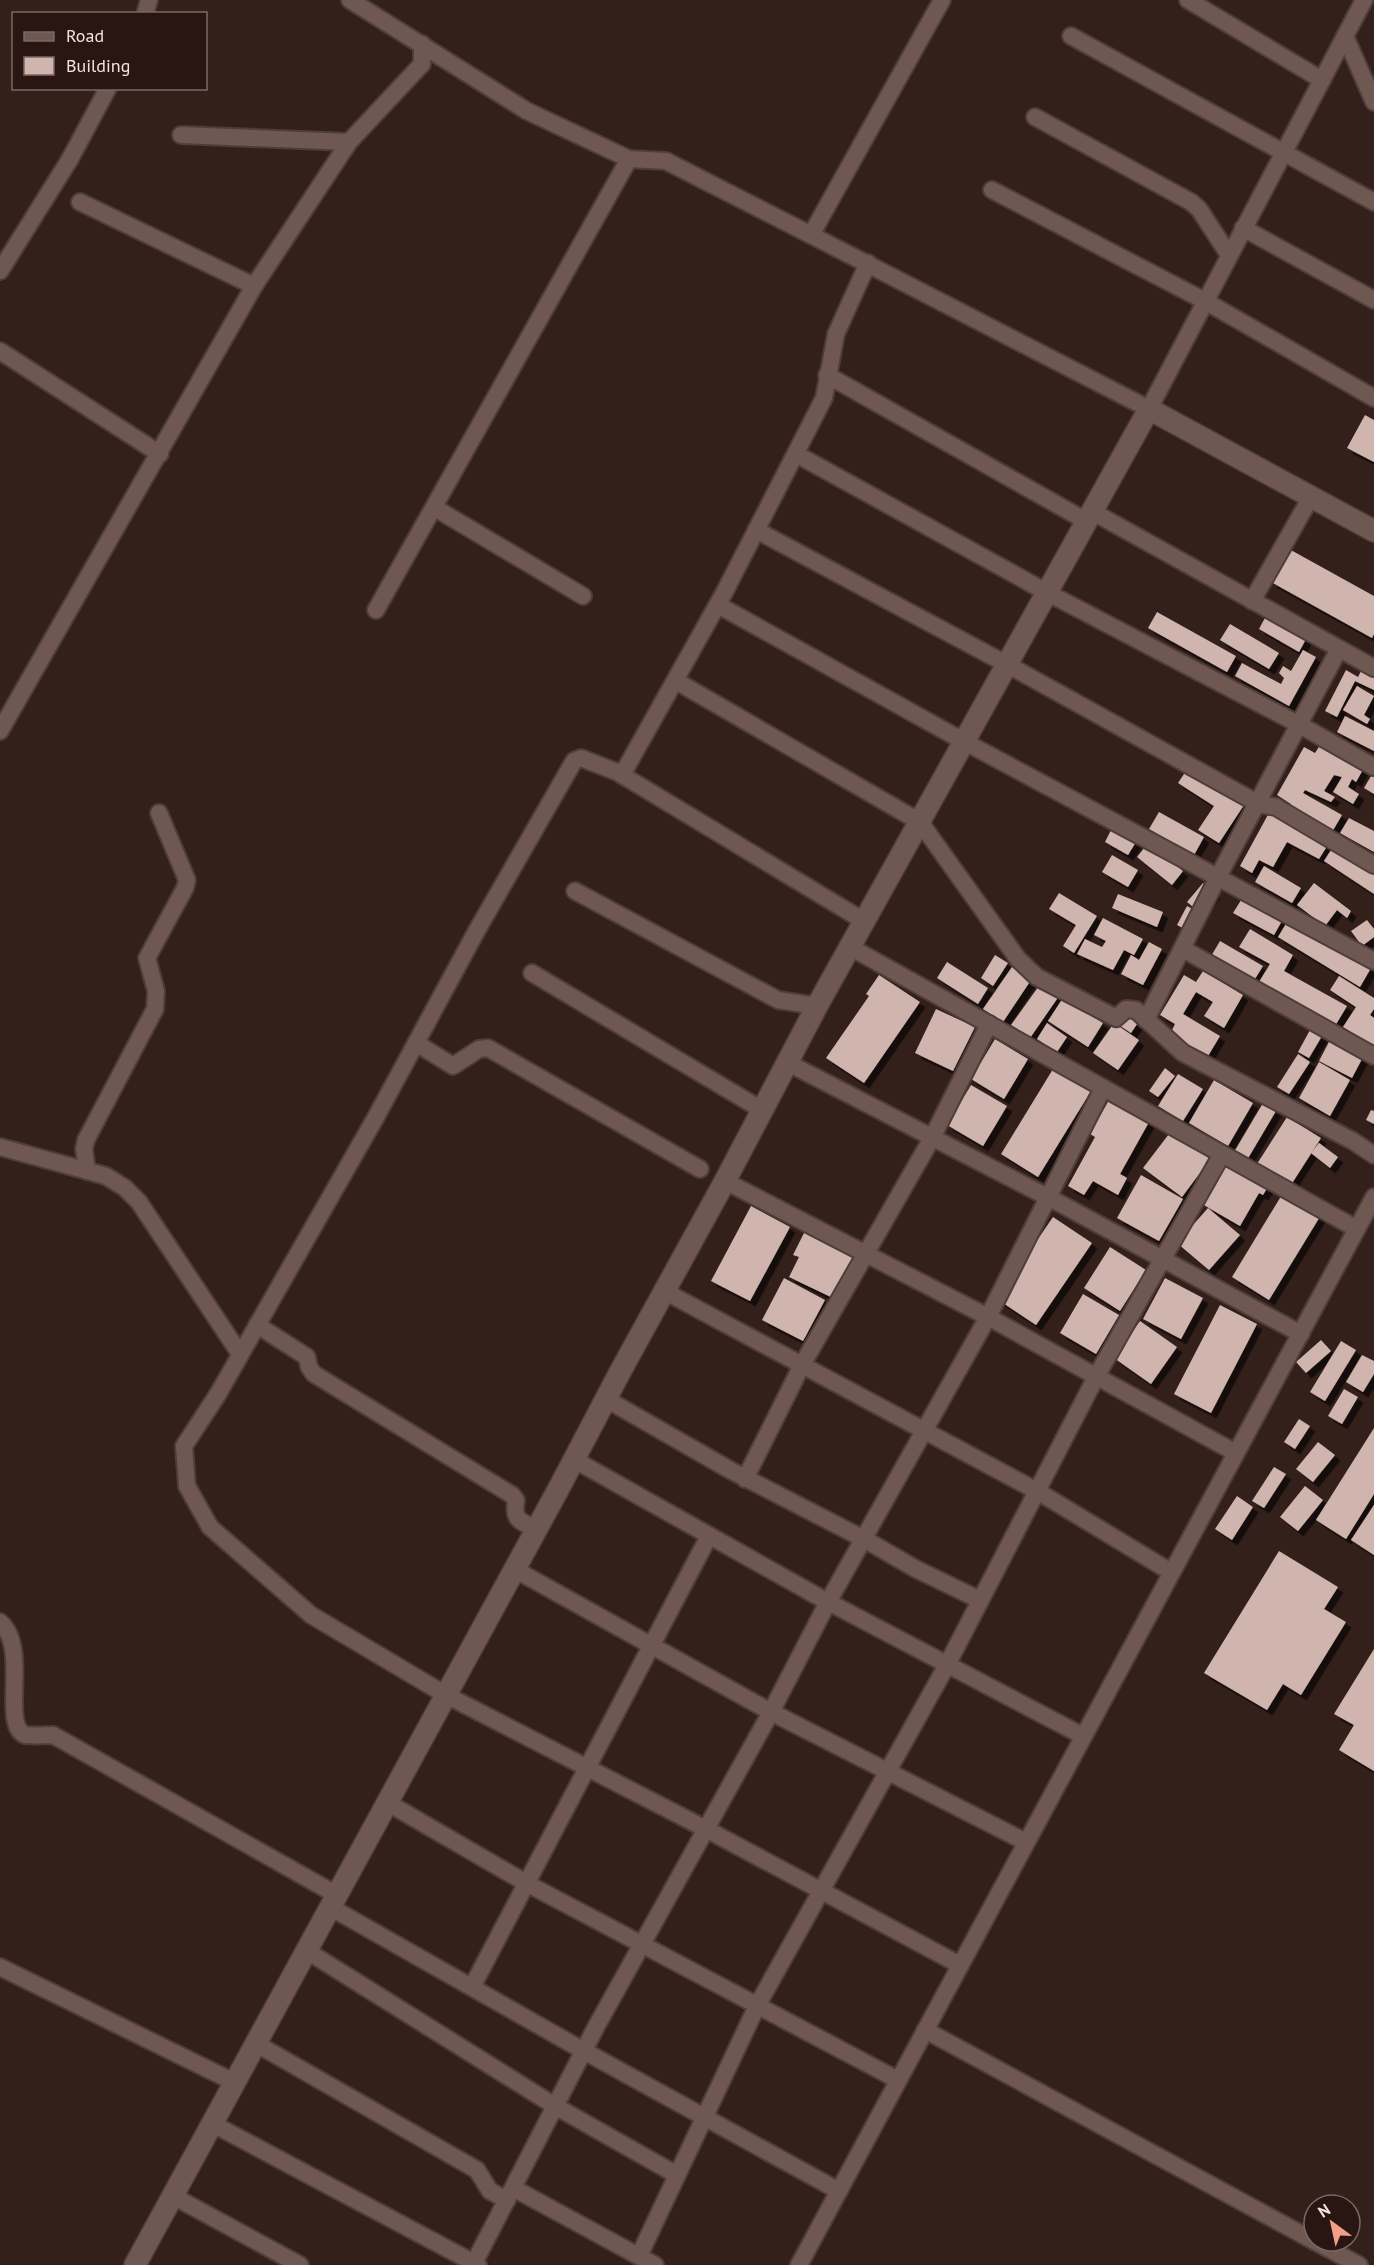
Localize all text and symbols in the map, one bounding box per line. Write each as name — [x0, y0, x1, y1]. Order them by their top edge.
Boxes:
legend — [12, 12, 207, 90]
text: Road — [66, 24, 104, 47]
text: Building — [66, 54, 130, 77]
north arrow — [1302, 2193, 1362, 2253]
text: N — [1314, 2199, 1334, 2222]

